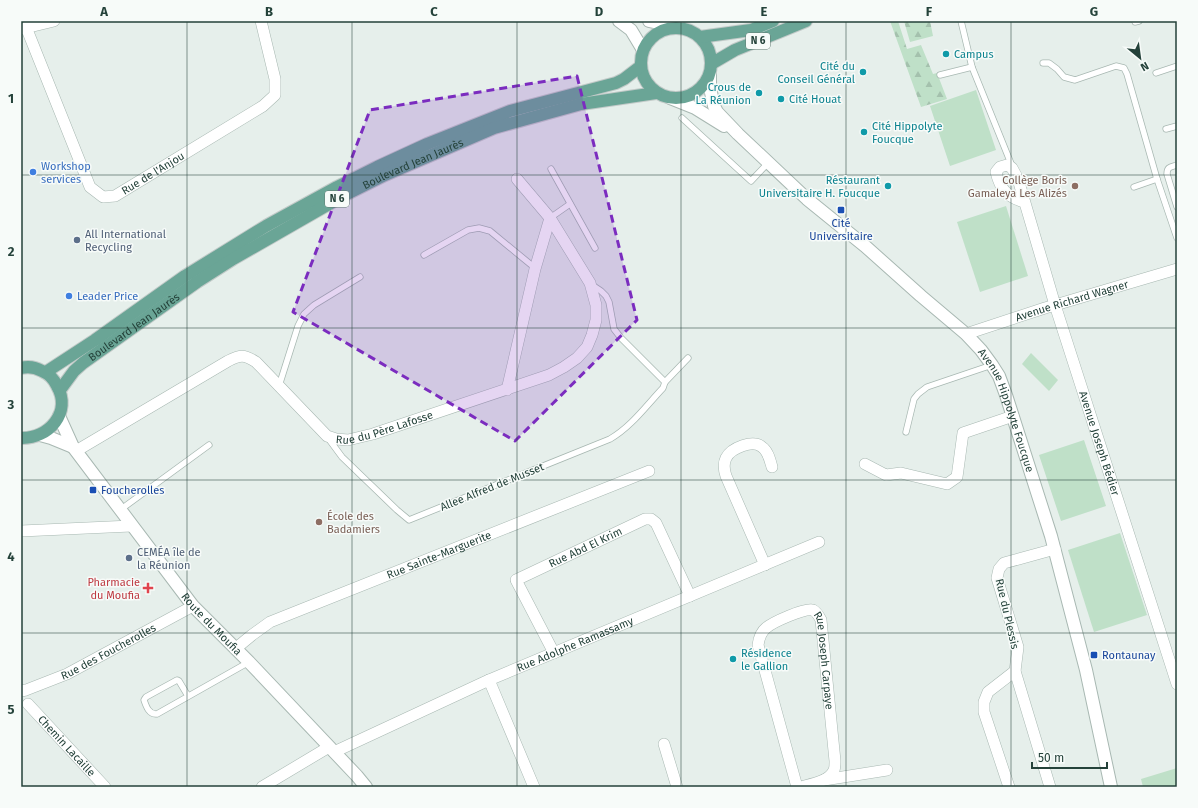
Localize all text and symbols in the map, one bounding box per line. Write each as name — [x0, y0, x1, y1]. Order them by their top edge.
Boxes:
text: A — [99, 4, 108, 19]
text: B — [265, 4, 273, 19]
text: C — [430, 4, 438, 19]
text: D — [595, 4, 604, 19]
text: E — [761, 4, 768, 19]
text: F — [926, 4, 933, 19]
text: G — [1090, 4, 1098, 19]
road number: N 6 — [746, 33, 770, 49]
north arrow — [1120, 38, 1160, 78]
place label: Campus — [954, 48, 994, 61]
marker: Campus — [941, 49, 951, 59]
text: N — [1138, 59, 1151, 74]
place label: Cité du Conseil Général — [777, 60, 855, 86]
marker: Cité du Conseil Général — [858, 67, 868, 77]
place label: Crous de La Réunion — [695, 81, 751, 107]
marker: Crous de La Réunion — [754, 88, 764, 98]
text: 1 — [8, 91, 14, 106]
place label: Cité Houat — [789, 93, 841, 106]
marker: Cité Houat — [776, 94, 786, 104]
place label: Cité Hippolyte Foucque — [872, 120, 942, 146]
marker: Cité Hippolyte Foucque — [859, 127, 869, 137]
street label: Boulevard Jean Jaurès — [360, 136, 465, 192]
street label: Rue de l'Anjou — [119, 149, 187, 197]
place label: Workshop services — [41, 160, 91, 186]
marker: Workshop services — [28, 167, 38, 177]
place label: Réstaurant Universitaire H. Foucque — [759, 174, 880, 200]
place label: Collège Boris Gamaleya Les Alizés — [968, 174, 1067, 200]
marker: Réstaurant Universitaire H. Foucque — [883, 181, 893, 191]
marker: Collège Boris Gamaleya Les Alizés — [1070, 181, 1080, 191]
road number: N 6 — [325, 191, 349, 207]
marker: Cité Universitaire — [836, 205, 846, 215]
place label: Cité Universitaire — [809, 217, 873, 243]
place label: All International Recycling — [85, 228, 166, 254]
marker: All International Recycling — [72, 235, 82, 245]
text: 2 — [8, 244, 15, 259]
street label: Avenue Richard Wagner — [1014, 277, 1131, 324]
place label: Leader Price — [77, 290, 138, 303]
street label: Boulevard Jean Jaurès — [86, 290, 182, 364]
marker: Leader Price — [64, 291, 74, 301]
street label: Avenue Hippolyte Foucque — [976, 346, 1037, 474]
street label: Avenue Joseph Bédier — [1077, 389, 1123, 498]
text: 3 — [7, 397, 15, 412]
street label: Rue du Père Lafosse — [335, 408, 434, 447]
street label: Allee Alfred de Musset — [438, 460, 546, 514]
place label: Foucherolles — [101, 484, 164, 497]
marker: Foucherolles — [88, 485, 98, 495]
place label: École des Badamiers — [327, 509, 380, 536]
marker: École des Badamiers — [314, 517, 324, 527]
street label: Rue Abd El Krim — [547, 524, 624, 570]
street label: Rue Sainte-Marguerite — [385, 528, 493, 581]
place label: CEMÉA île de la Réunion — [137, 545, 201, 572]
text: 4 — [7, 549, 15, 564]
marker: CEMÉA île de la Réunion — [124, 553, 134, 563]
place label: Pharmacie du Moufia — [87, 576, 140, 602]
street label: Rue du Plessis — [993, 578, 1021, 650]
marker: Pharmacie du Moufia — [143, 583, 153, 593]
street label: Route du Moufia — [179, 590, 245, 658]
street label: Rue Joseph Carpaye — [811, 609, 836, 710]
street label: Rue Adolphe Ramassamy — [515, 614, 636, 674]
street label: Rue des Foucherolles — [59, 621, 158, 682]
place label: Résidence le Gallion — [741, 647, 792, 673]
place label: Rontaunay — [1102, 649, 1156, 662]
marker: Rontaunay — [1089, 650, 1099, 660]
marker: Résidence le Gallion — [728, 654, 738, 664]
text: 5 — [8, 702, 15, 717]
street label: Chemin Lacaille — [35, 713, 98, 779]
scale bar — [1032, 744, 1107, 770]
text: 50 m — [1038, 751, 1064, 765]

